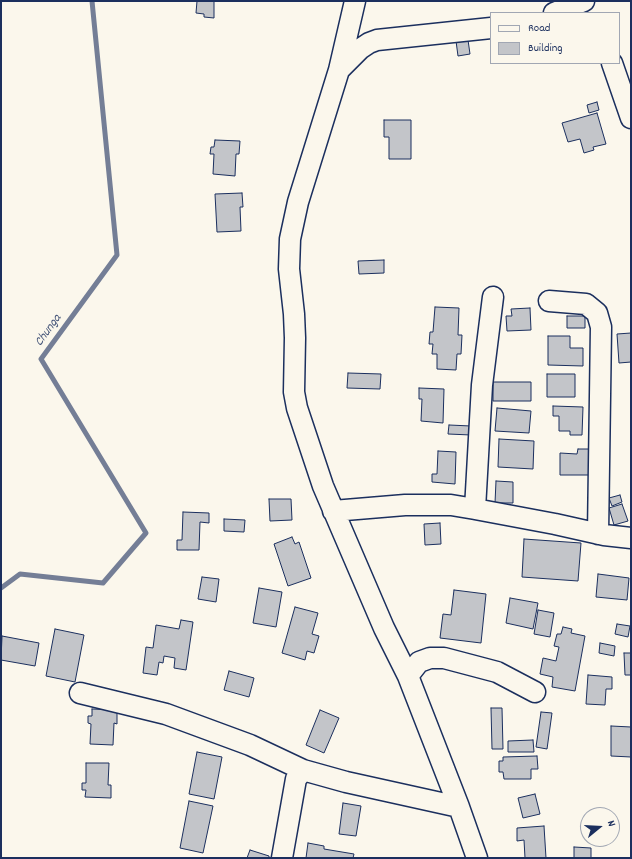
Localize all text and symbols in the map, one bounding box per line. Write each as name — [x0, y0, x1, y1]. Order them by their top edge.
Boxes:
legend — [490, 12, 620, 64]
text: Road — [528, 20, 550, 37]
text: Building — [528, 40, 563, 57]
water label: Chunga — [32, 312, 66, 350]
north arrow — [580, 807, 620, 847]
text: N — [602, 819, 619, 829]

